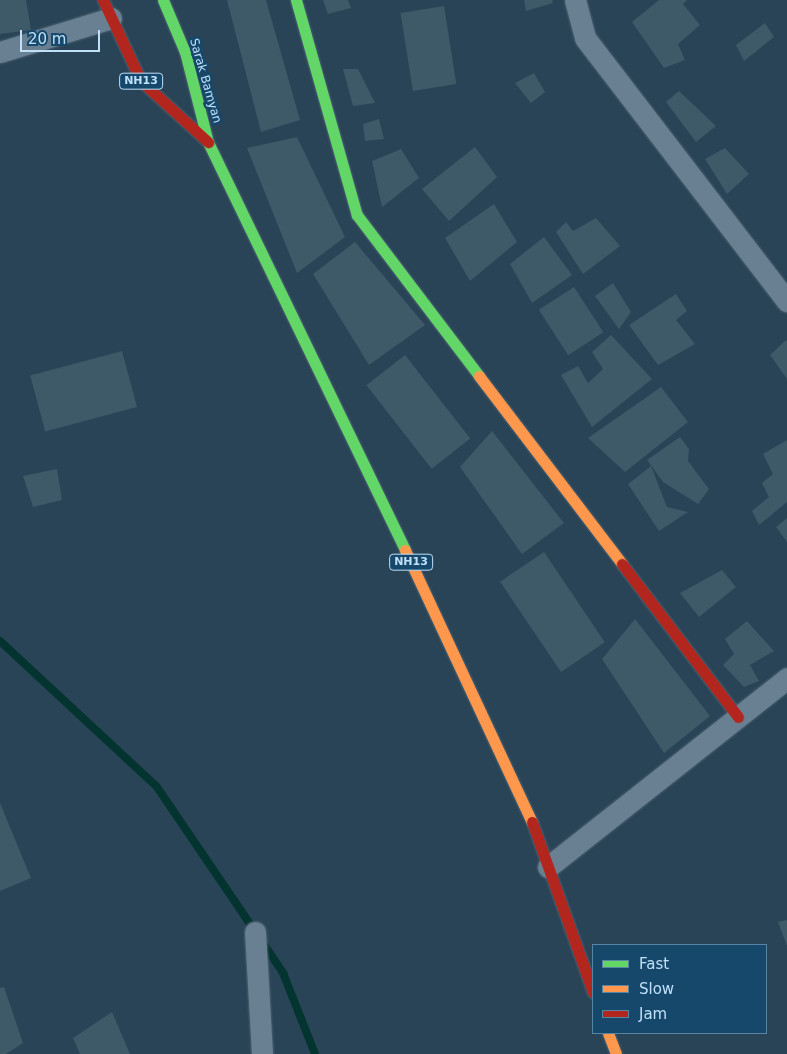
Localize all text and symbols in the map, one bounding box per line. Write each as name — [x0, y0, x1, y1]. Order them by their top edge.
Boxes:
scale bar — [22, 20, 102, 52]
text: 20 m — [28, 30, 66, 48]
street label: Sarak Bamyan — [186, 37, 224, 125]
road number: NH13 — [118, 72, 164, 90]
road number: NH13 — [388, 554, 434, 570]
legend — [592, 944, 767, 1034]
text: Fast — [639, 955, 669, 973]
text: Slow — [639, 980, 674, 998]
text: Jam — [639, 1005, 667, 1023]

